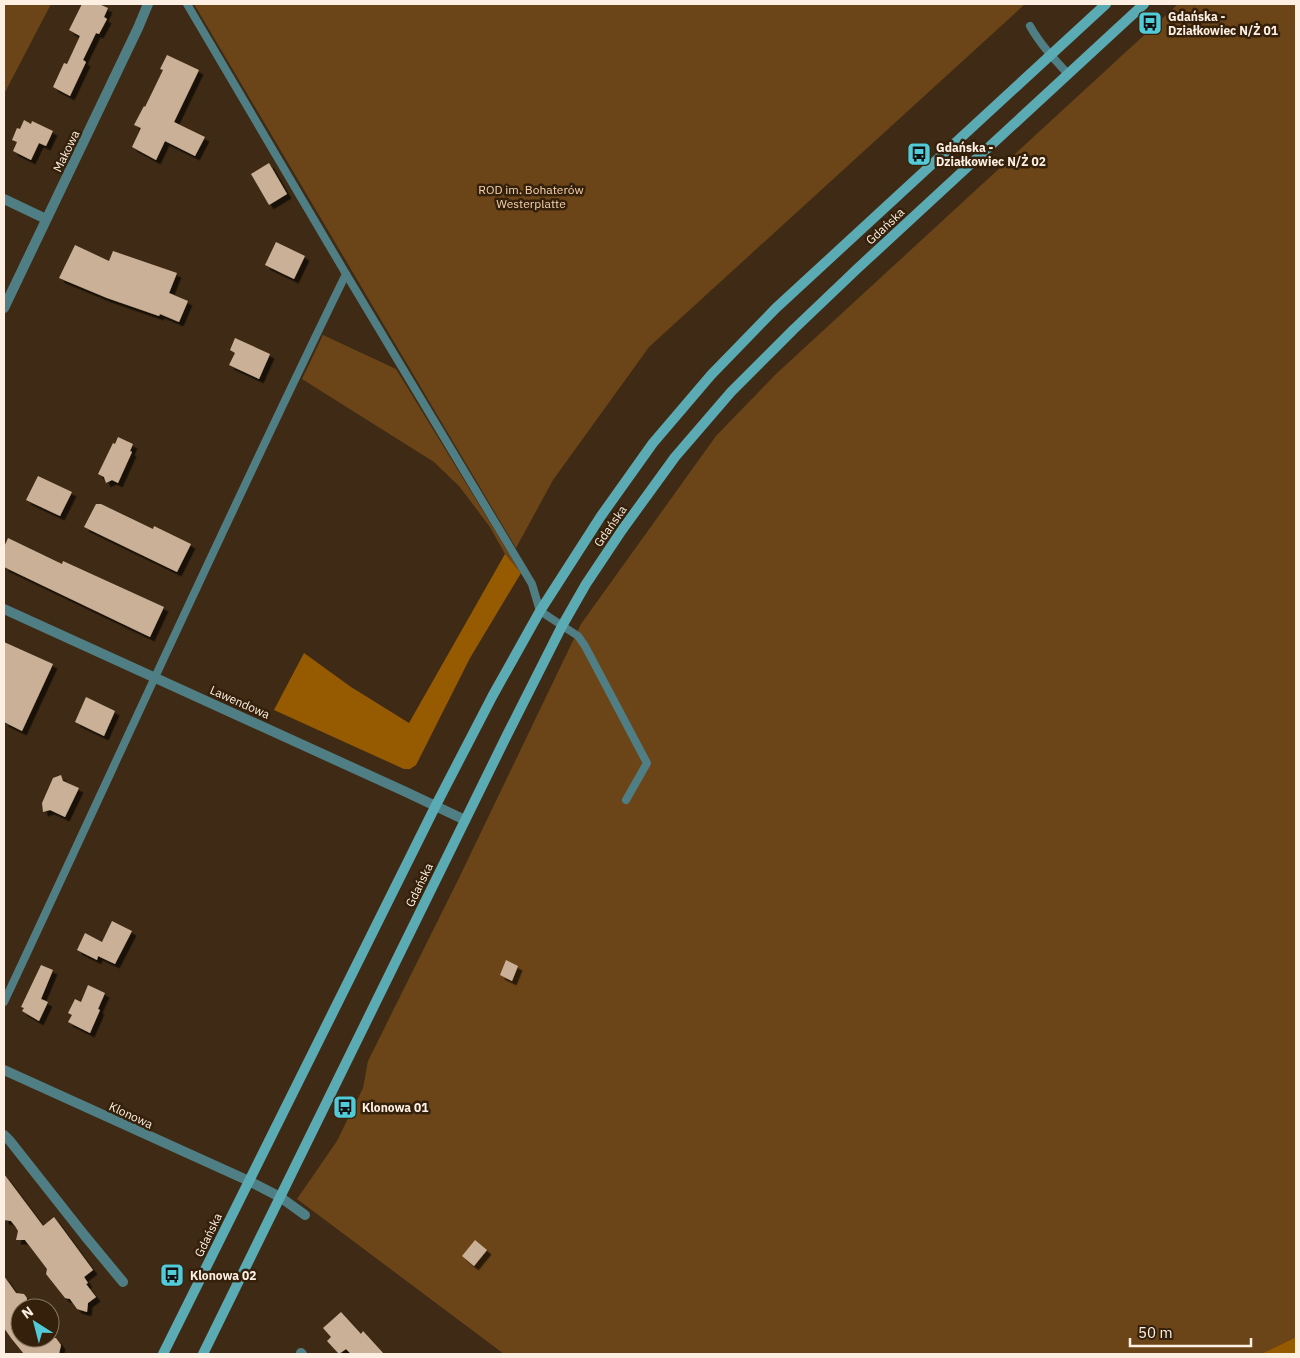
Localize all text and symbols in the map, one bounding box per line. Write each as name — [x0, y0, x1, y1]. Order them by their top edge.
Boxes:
place label: Gdańska - Działkowiec N/Ż 01 — [1168, 9, 1278, 38]
bus stop icon: Gdańska - Działkowiec N/Ż 01 — [1137, 10, 1163, 36]
street label: Makowa — [50, 127, 83, 174]
place label: Gdańska - Działkowiec N/Ż 02 — [936, 140, 1046, 169]
bus stop icon: Gdańska - Działkowiec N/Ż 02 — [906, 141, 932, 167]
park label: ROD im. Bohaterów Westerplatte — [478, 182, 584, 211]
street label: Gdańska — [863, 204, 908, 248]
street label: Gdańska — [590, 502, 630, 550]
street label: Lawendowa — [208, 682, 273, 722]
street label: Gdańska — [402, 860, 436, 909]
bus stop icon: Klonowa 01 — [332, 1094, 358, 1120]
street label: Klonowa — [107, 1098, 156, 1132]
place label: Klonowa 01 — [362, 1100, 428, 1115]
street label: Gdańska — [191, 1210, 225, 1259]
bus stop icon: Klonowa 02 — [159, 1262, 185, 1288]
place label: Klonowa 02 — [190, 1268, 256, 1283]
north arrow — [10, 1298, 60, 1348]
text: N — [18, 1302, 37, 1323]
scale bar — [1130, 1316, 1251, 1348]
text: 50 m — [1138, 1323, 1173, 1342]

